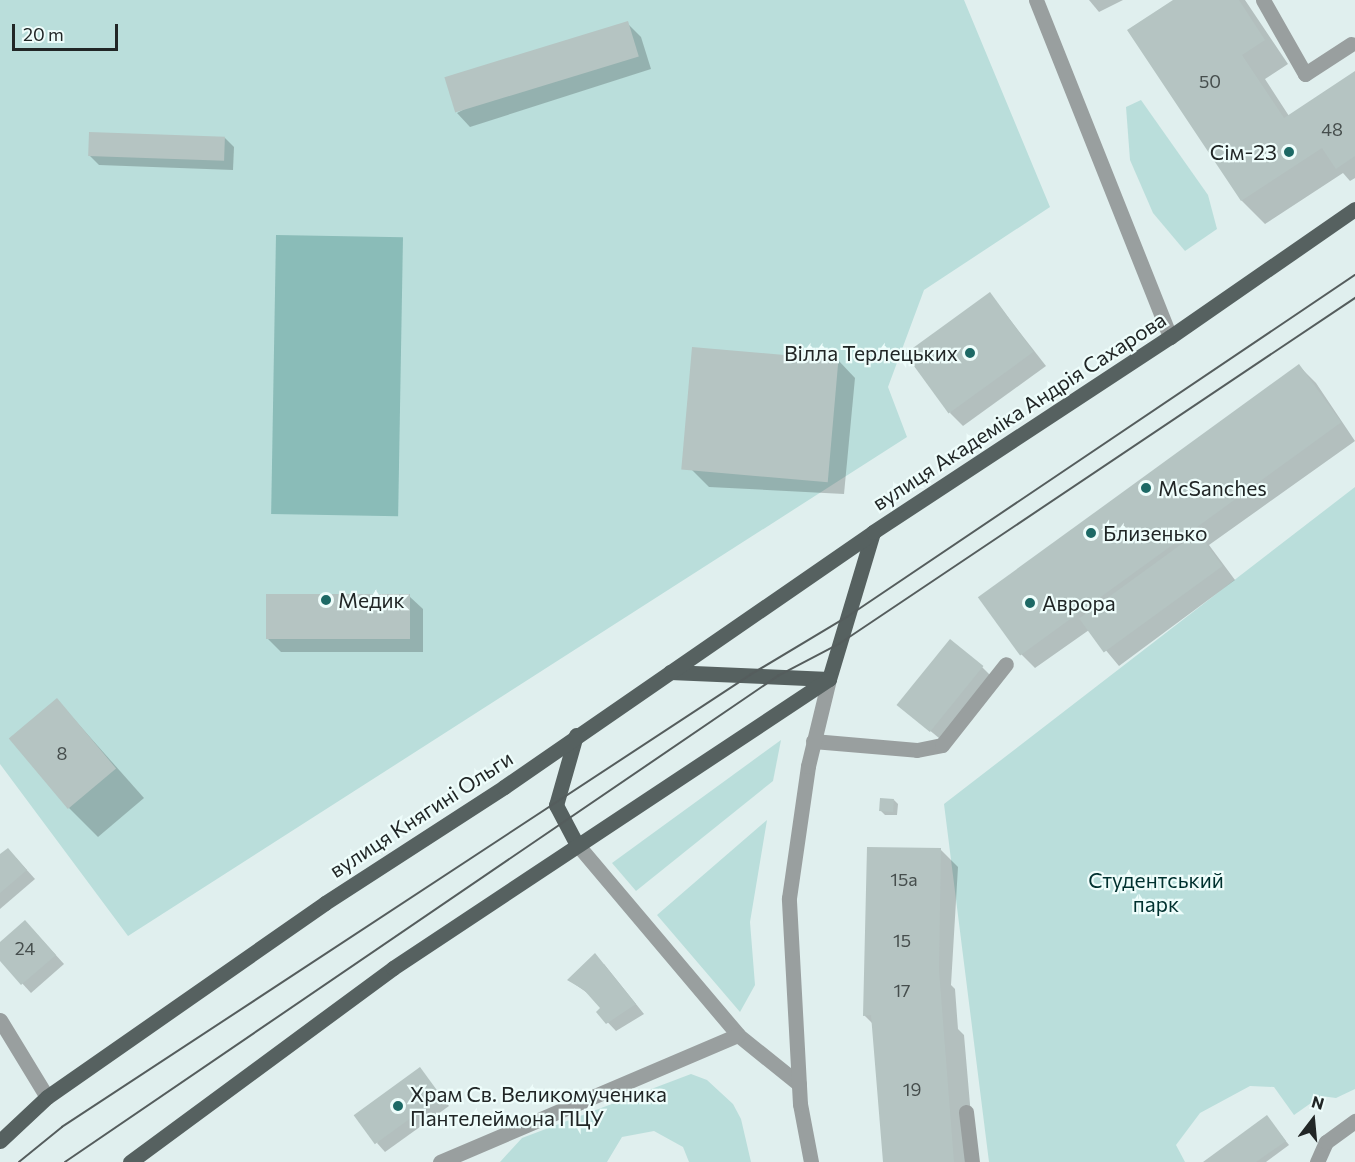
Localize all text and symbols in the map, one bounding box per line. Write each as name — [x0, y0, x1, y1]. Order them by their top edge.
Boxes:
scale bar — [15, 12, 122, 50]
text: 20 m — [23, 23, 64, 45]
house number: 50 — [1199, 70, 1221, 92]
house number: 48 — [1321, 118, 1343, 140]
place label: Сім-23 — [1210, 139, 1277, 165]
marker: Сім-23 — [1282, 145, 1296, 159]
street label: вулиця Академіка Андрія Сахарова — [868, 307, 1170, 515]
place label: Вілла Терлецьких — [784, 340, 958, 366]
marker: Вілла Терлецьких — [963, 346, 977, 360]
place label: McSanches — [1158, 475, 1267, 501]
marker: McSanches — [1139, 481, 1153, 495]
place label: Близенько — [1103, 520, 1208, 546]
marker: Близенько — [1084, 526, 1098, 540]
place label: Медик — [338, 587, 405, 613]
place label: Аврора — [1042, 590, 1116, 616]
marker: Медик — [319, 593, 333, 607]
marker: Аврора — [1023, 596, 1037, 610]
house number: 8 — [57, 742, 67, 764]
street label: вулиця Княгині Ольги — [325, 745, 517, 883]
park label: Студентський парк — [1088, 867, 1224, 917]
house number: 15а — [890, 868, 918, 890]
house number: 15 — [893, 929, 911, 951]
house number: 24 — [15, 937, 35, 959]
house number: 17 — [893, 979, 911, 1001]
house number: 19 — [903, 1078, 921, 1100]
place label: Храм Св. Великомученика Пантелеймона ПЦУ — [410, 1081, 667, 1131]
north arrow — [1283, 1090, 1343, 1150]
text: N — [1310, 1091, 1326, 1113]
marker: Храм Св. Великомученика Пантелеймона ПЦУ — [391, 1099, 405, 1113]

